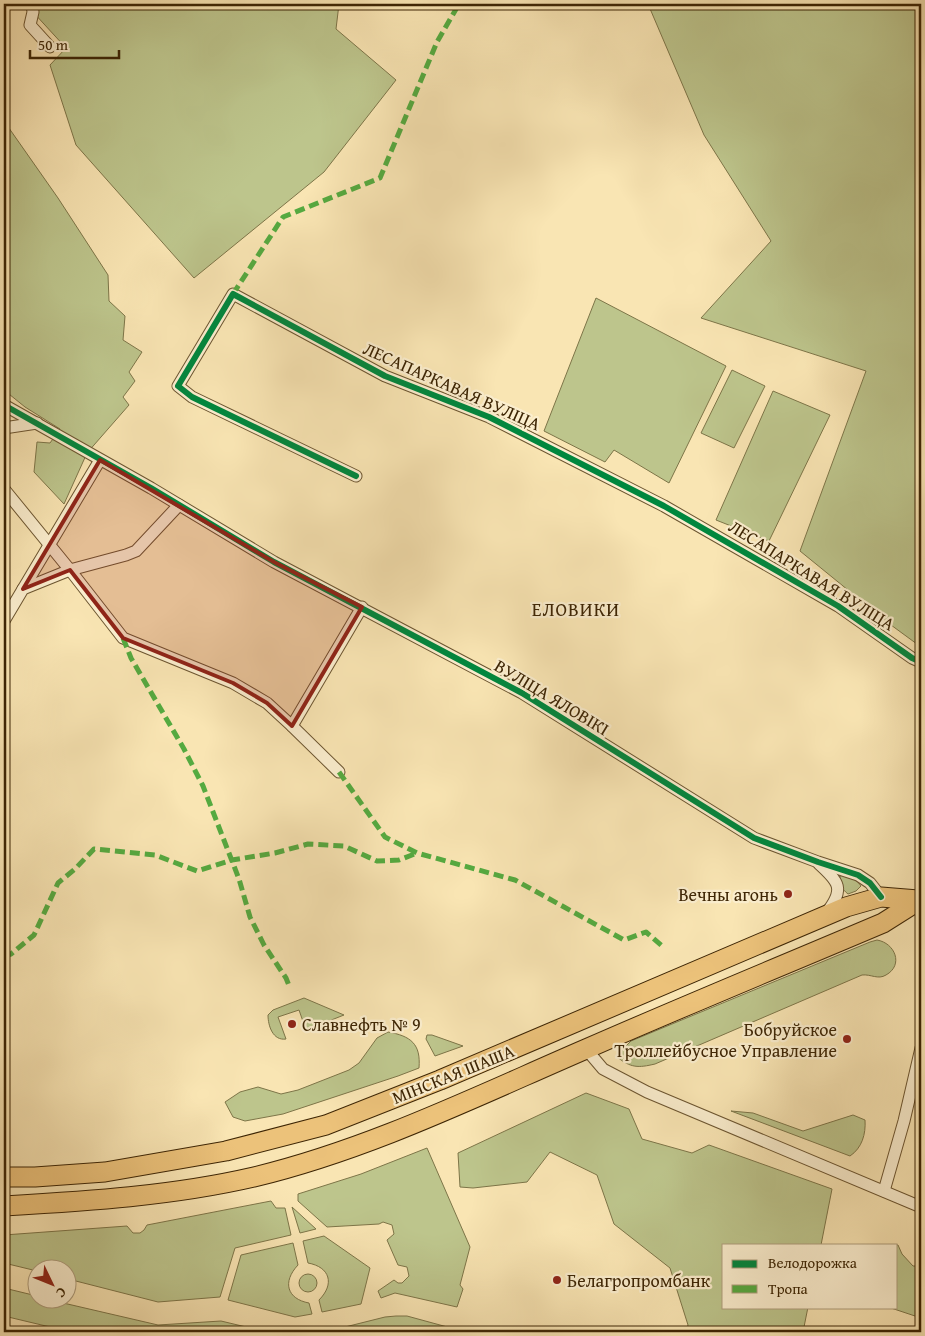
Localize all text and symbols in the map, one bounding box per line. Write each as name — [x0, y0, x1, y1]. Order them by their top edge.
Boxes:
scale bar — [30, 28, 119, 60]
text: 50 m — [38, 34, 69, 55]
street label: ЛЕСАПАРКАВАЯ ВУЛІЦА — [359, 335, 545, 437]
street label: ЛЕСАПАРКАВАЯ ВУЛІЦА — [724, 513, 901, 637]
district label: ЕЛОВИКИ — [532, 595, 620, 623]
street label: ВУЛІЦА ЯЛОВІКІ — [489, 652, 615, 742]
place label: Вечны агонь — [678, 881, 778, 908]
marker: Вечны агонь — [782, 888, 794, 900]
place label: Славнефть № 9 — [302, 1011, 421, 1038]
place label: Бобруйское Троллейбусное Управление — [615, 1016, 837, 1064]
marker: Славнефть № 9 — [286, 1018, 298, 1030]
marker: Бобруйское Троллейбусное Управление — [841, 1033, 853, 1045]
street label: МІНСКАЯ ШАША — [388, 1037, 518, 1111]
legend — [722, 1244, 898, 1308]
text: Велодорожка — [768, 1252, 858, 1273]
north arrow — [28, 1258, 78, 1308]
place label: Белагропромбанк — [567, 1267, 711, 1294]
marker: Белагропромбанк — [551, 1274, 563, 1286]
text: Тропа — [768, 1278, 809, 1299]
text: С — [51, 1283, 72, 1303]

